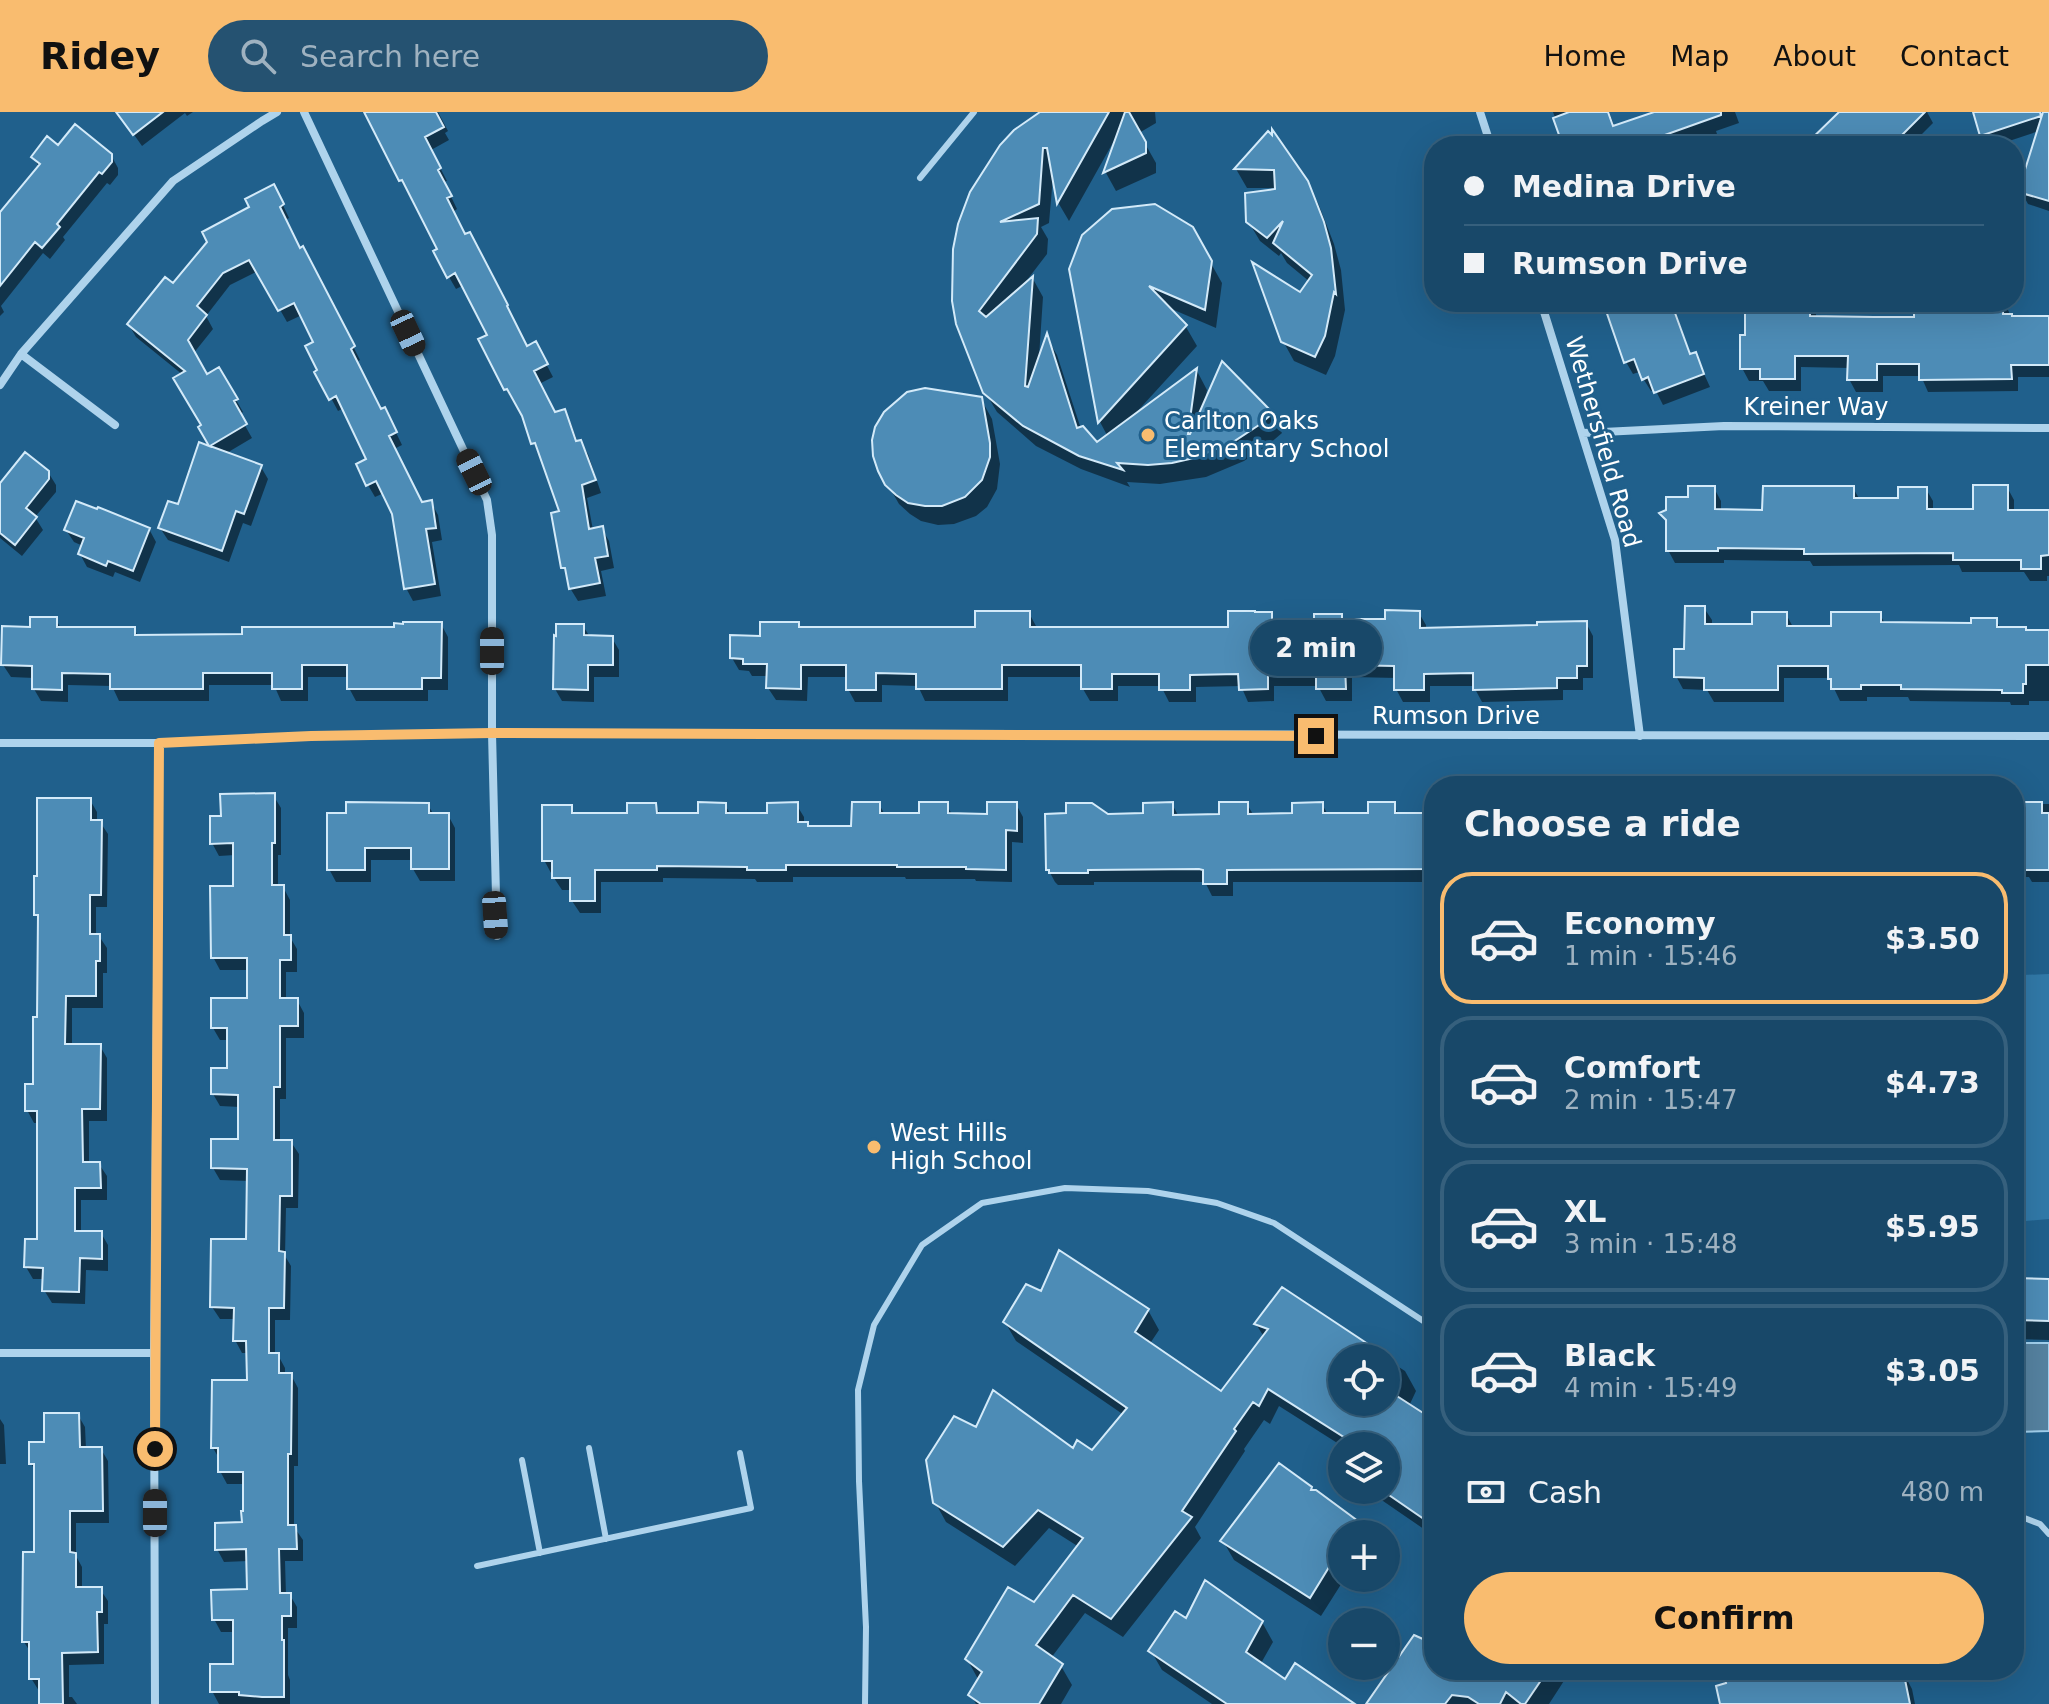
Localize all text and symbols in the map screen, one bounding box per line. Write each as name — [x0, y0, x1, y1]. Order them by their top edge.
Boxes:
search box — [208, 20, 768, 92]
text: Ridey — [40, 34, 160, 78]
icon: search — [236, 34, 280, 78]
text: Search here — [300, 39, 480, 74]
text: Home — [1543, 40, 1626, 73]
text: Map — [1670, 40, 1729, 73]
text: About — [1773, 40, 1856, 73]
text: Contact — [1900, 40, 2009, 73]
text: Medina Drive — [1512, 169, 1736, 204]
text: Rumson Drive — [1512, 246, 1748, 281]
car — [387, 306, 429, 360]
street label: Wethersfield Road — [1559, 333, 1647, 551]
street label: Kreiner Way — [1743, 393, 1889, 421]
place label: Carlton Oaks Elementary School — [1164, 407, 1389, 463]
marker: Carlton Oaks Elementary School — [1139, 426, 1157, 444]
car — [453, 445, 495, 499]
callout: 2 min — [1250, 620, 1382, 676]
car — [480, 627, 504, 675]
text: 2 min — [1275, 633, 1357, 663]
street label: Rumson Drive — [1372, 702, 1540, 730]
route end — [1298, 718, 1334, 754]
text: Choose a ride — [1464, 803, 1741, 844]
car — [481, 890, 509, 940]
icon: car — [1468, 902, 1540, 974]
text: Economy — [1564, 906, 1716, 941]
text: $3.50 — [1885, 921, 1980, 956]
text: 1 min · 15:46 — [1564, 941, 1738, 971]
icon: car — [1468, 1046, 1540, 1118]
text: Comfort — [1564, 1050, 1701, 1085]
text: $4.73 — [1885, 1065, 1980, 1100]
text: 2 min · 15:47 — [1564, 1085, 1738, 1115]
place label: West Hills High School — [890, 1119, 1032, 1175]
marker: West Hills High School — [865, 1138, 883, 1156]
icon: car — [1468, 1190, 1540, 1262]
text: XL — [1564, 1194, 1606, 1229]
text: $5.95 — [1885, 1209, 1980, 1244]
text: 3 min · 15:48 — [1564, 1229, 1738, 1259]
icon: car — [1468, 1334, 1540, 1406]
text: Black — [1564, 1338, 1655, 1373]
map controls — [1328, 1344, 1400, 1680]
button: locate — [1328, 1344, 1400, 1416]
text: $3.05 — [1885, 1353, 1980, 1388]
text: 4 min · 15:49 — [1564, 1373, 1738, 1403]
route start — [137, 1431, 173, 1467]
button: layers — [1328, 1432, 1400, 1504]
icon: cash — [1464, 1470, 1508, 1514]
text: Cash — [1528, 1475, 1602, 1510]
text: 480 m — [1901, 1477, 1984, 1507]
car — [143, 1489, 167, 1537]
button: + — [1328, 1520, 1400, 1592]
button: Confirm — [1464, 1572, 1984, 1664]
button: − — [1328, 1608, 1400, 1680]

